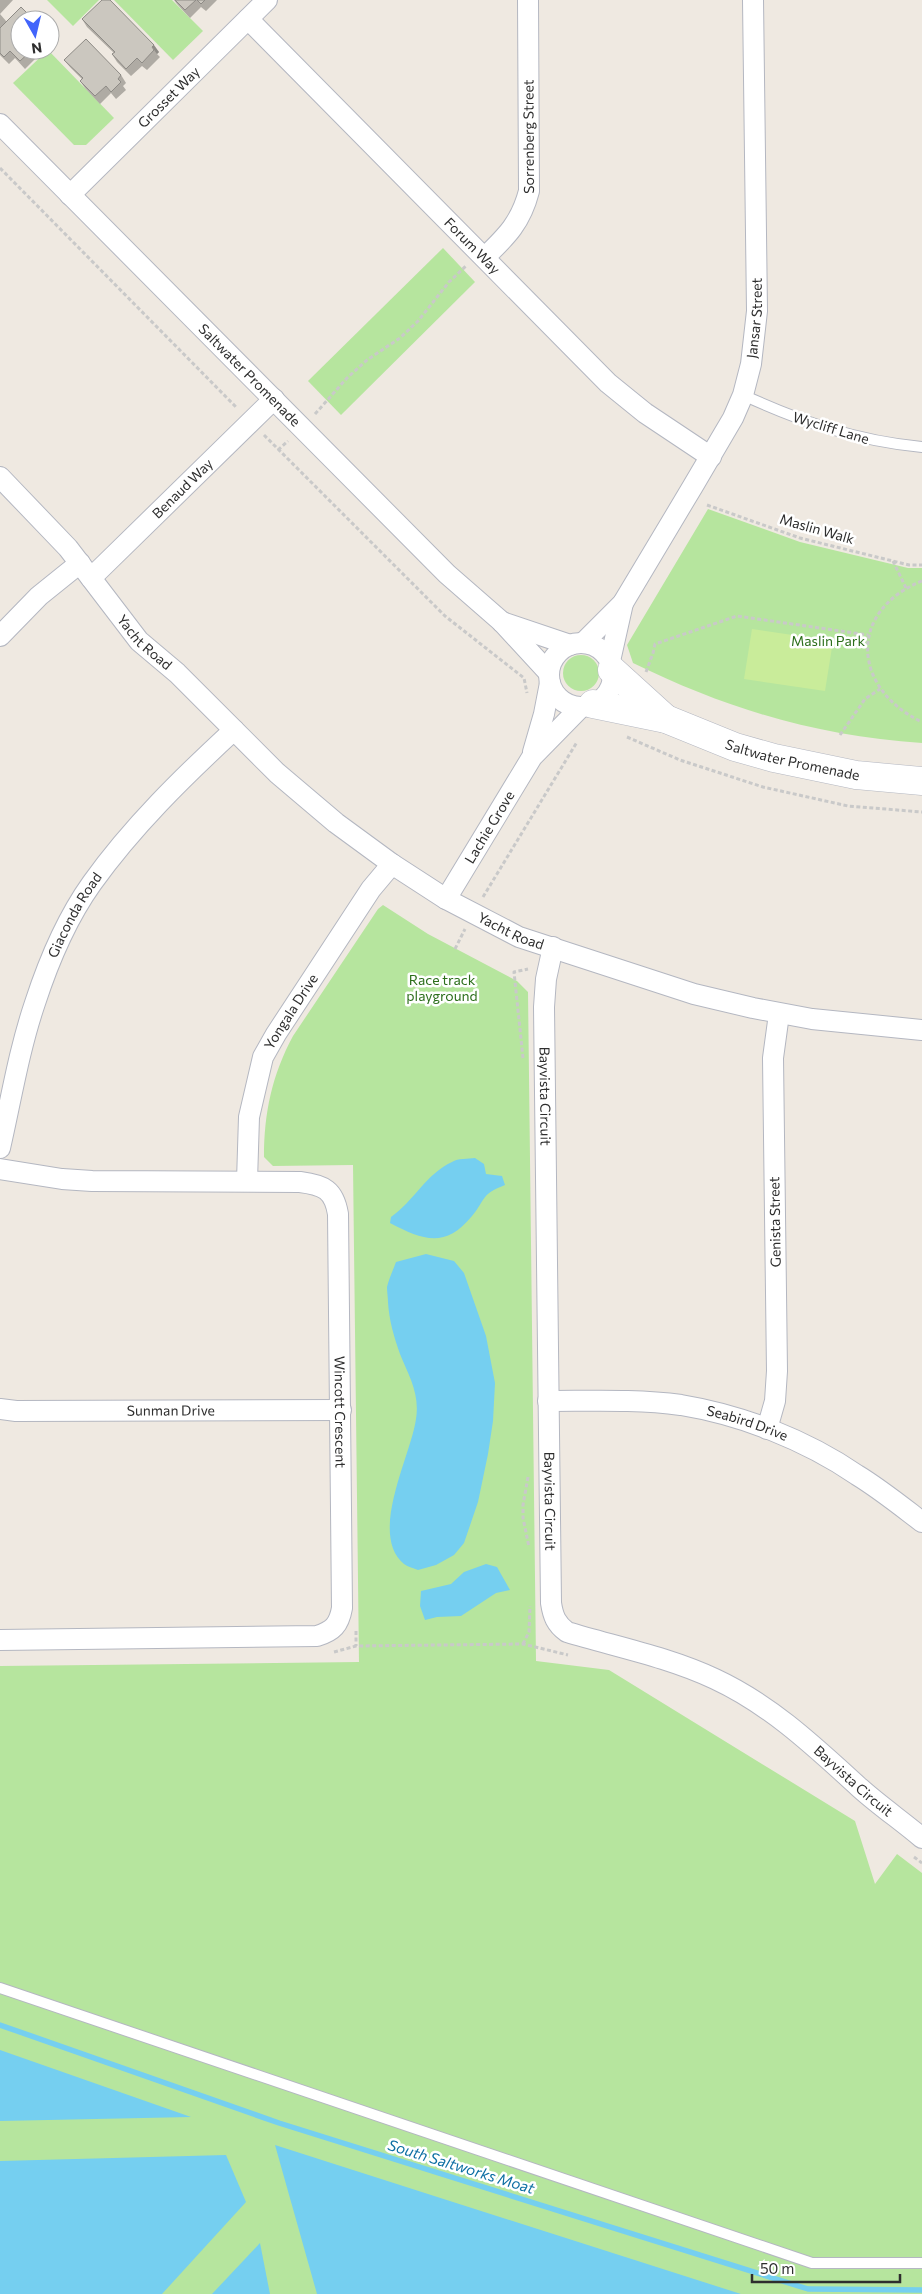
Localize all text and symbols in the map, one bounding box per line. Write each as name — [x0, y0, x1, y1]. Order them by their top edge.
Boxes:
north arrow — [10, 10, 60, 60]
text: N — [30, 39, 43, 58]
street label: Grosset Way — [134, 63, 203, 131]
street label: Sorrenberg Street — [519, 79, 537, 194]
street label: Forum Way — [441, 214, 504, 277]
street label: Jansar Street — [743, 277, 765, 359]
street label: Saltwater Promenade — [195, 320, 304, 430]
street label: Wycliff Lane — [791, 408, 871, 447]
street label: Benaud Way — [148, 455, 216, 522]
street label: Maslin Walk — [778, 510, 857, 547]
street label: Yacht Road — [114, 611, 176, 673]
park label: Maslin Park — [791, 632, 865, 649]
street label: Saltwater Promenade — [723, 735, 861, 784]
street label: Lachie Grove — [461, 787, 518, 866]
street label: Giaconda Road — [44, 869, 105, 960]
street label: Yacht Road — [475, 908, 546, 953]
street label: Yongala Drive — [260, 970, 321, 1052]
park label: Race track playground — [406, 971, 478, 1004]
street label: Bayvista Circuit — [536, 1047, 555, 1146]
street label: Genista Street — [765, 1176, 784, 1268]
street label: Wincott Crescent — [331, 1356, 350, 1468]
street label: Sunman Drive — [127, 1401, 215, 1419]
street label: Seabird Drive — [705, 1401, 791, 1444]
street label: Bayvista Circuit — [541, 1452, 559, 1551]
street label: Bayvista Circuit — [811, 1742, 897, 1820]
water label: South Saltworks Moat — [386, 2135, 538, 2197]
scale bar — [752, 2252, 900, 2284]
text: 50 m — [760, 2259, 794, 2277]

